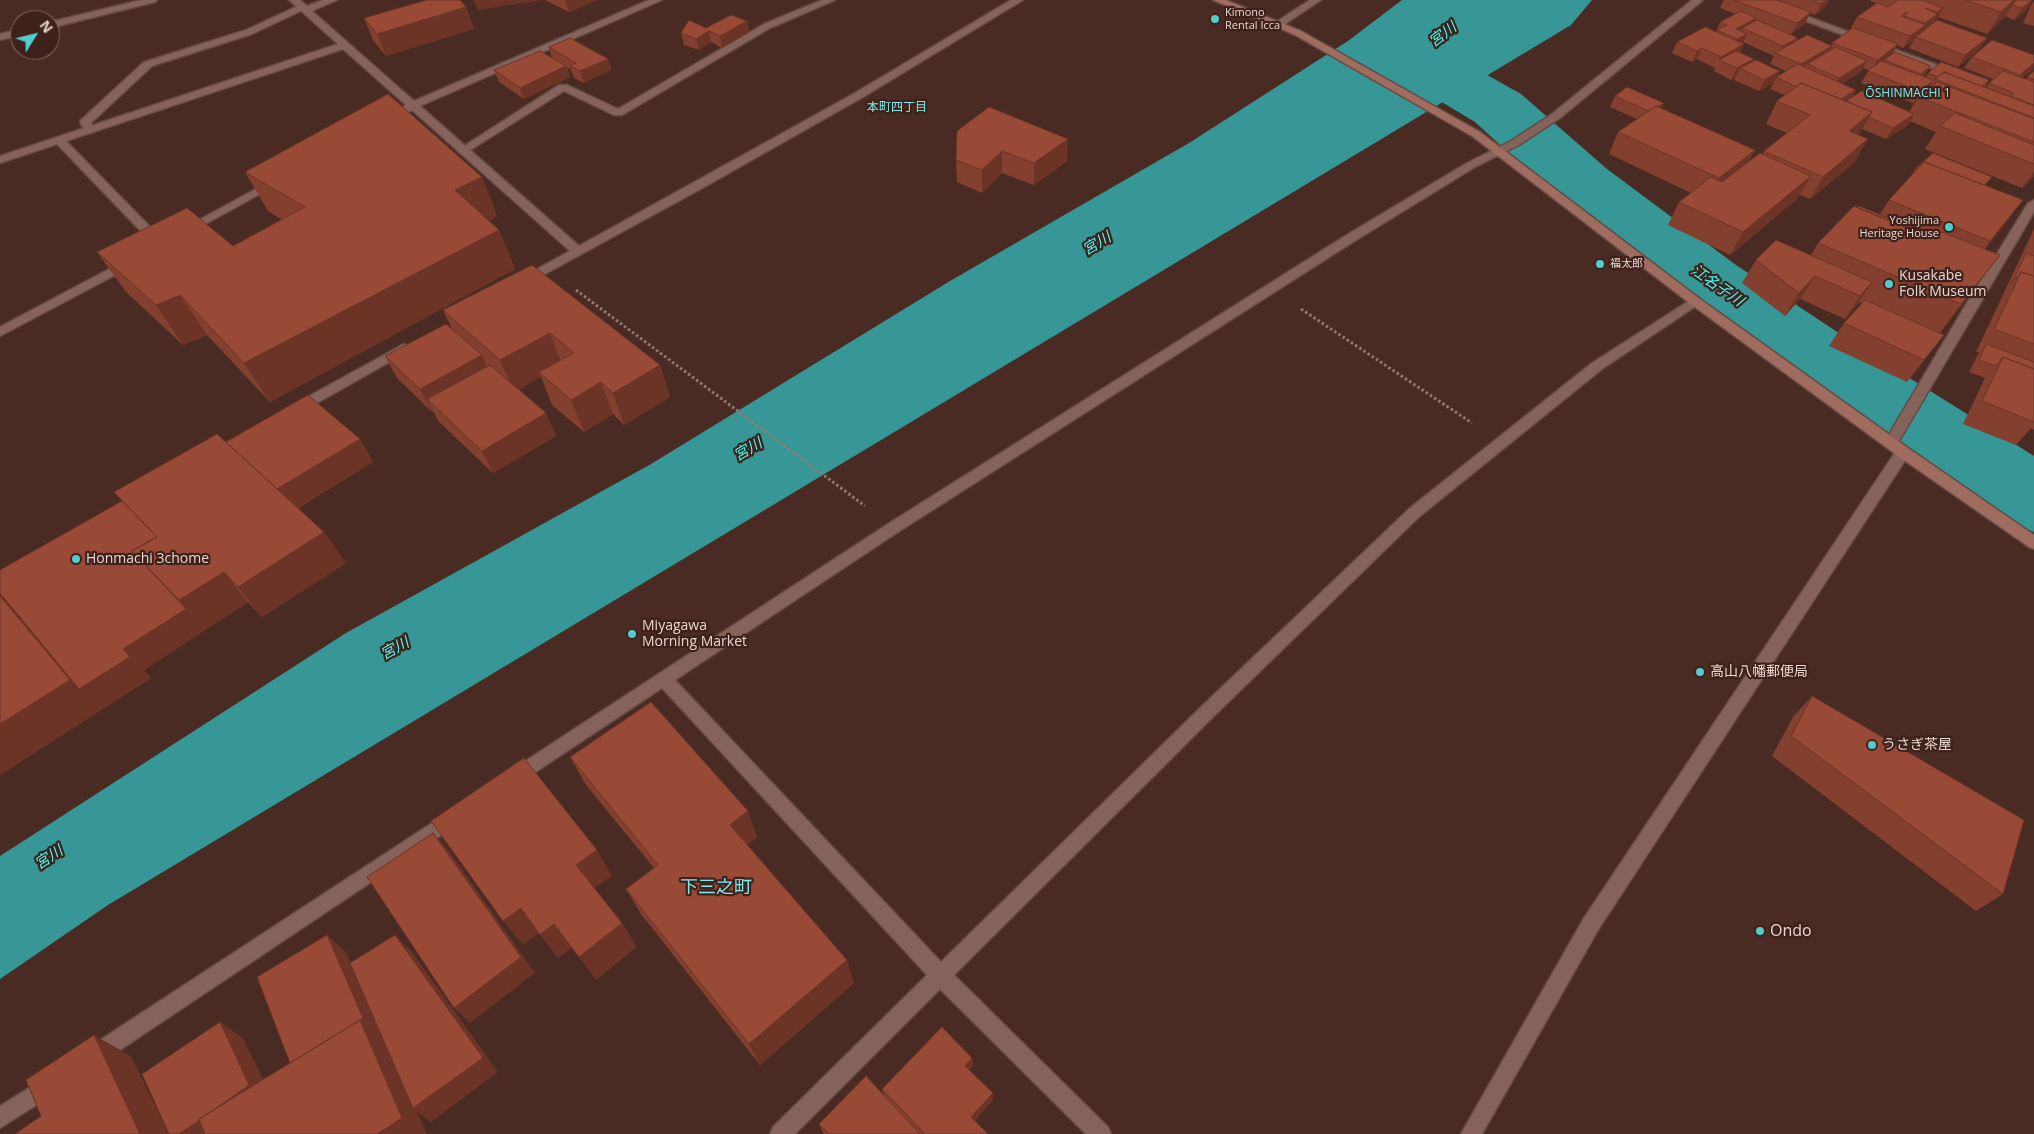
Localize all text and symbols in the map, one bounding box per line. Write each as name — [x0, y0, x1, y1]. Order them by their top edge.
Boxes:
place label: Kimono Rental Icca — [1225, 6, 1280, 32]
north arrow — [10, 10, 60, 60]
marker: Kimono Rental Icca — [1209, 13, 1221, 25]
text: N — [36, 16, 58, 37]
water label: 宮川 — [1426, 19, 1460, 51]
district label: ŌSHINMACHI 1 — [1858, 87, 1958, 101]
district label: 本町四丁目 — [867, 101, 927, 115]
place label: Yoshijima Heritage House — [1860, 214, 1939, 240]
marker: Yoshijima Heritage House — [1943, 221, 1955, 233]
water label: 宮川 — [1080, 229, 1114, 259]
place label: 福太郎 — [1610, 257, 1643, 271]
marker: 福太郎 — [1594, 258, 1606, 270]
water label: 江名子川 — [1687, 261, 1747, 311]
place label: Kusakabe Folk Museum — [1899, 268, 1986, 300]
marker: Kusakabe Folk Museum — [1883, 278, 1895, 290]
water label: 宮川 — [731, 435, 765, 465]
place label: Honmachi 3chome — [86, 551, 209, 567]
marker: Honmachi 3chome — [70, 553, 82, 565]
place label: Miyagawa Morning Market — [642, 618, 747, 650]
marker: Miyagawa Morning Market — [626, 628, 638, 640]
water label: 宮川 — [378, 634, 412, 664]
place label: 高山八幡郵便局 — [1710, 664, 1808, 680]
marker: 高山八幡郵便局 — [1694, 666, 1706, 678]
place label: うさぎ茶屋 — [1882, 737, 1952, 753]
marker: うさぎ茶屋 — [1866, 739, 1878, 751]
water label: 宮川 — [32, 842, 66, 874]
district label: 下三之町 — [680, 877, 752, 899]
place label: Ondo — [1770, 921, 1812, 941]
marker: Ondo — [1754, 925, 1766, 937]

